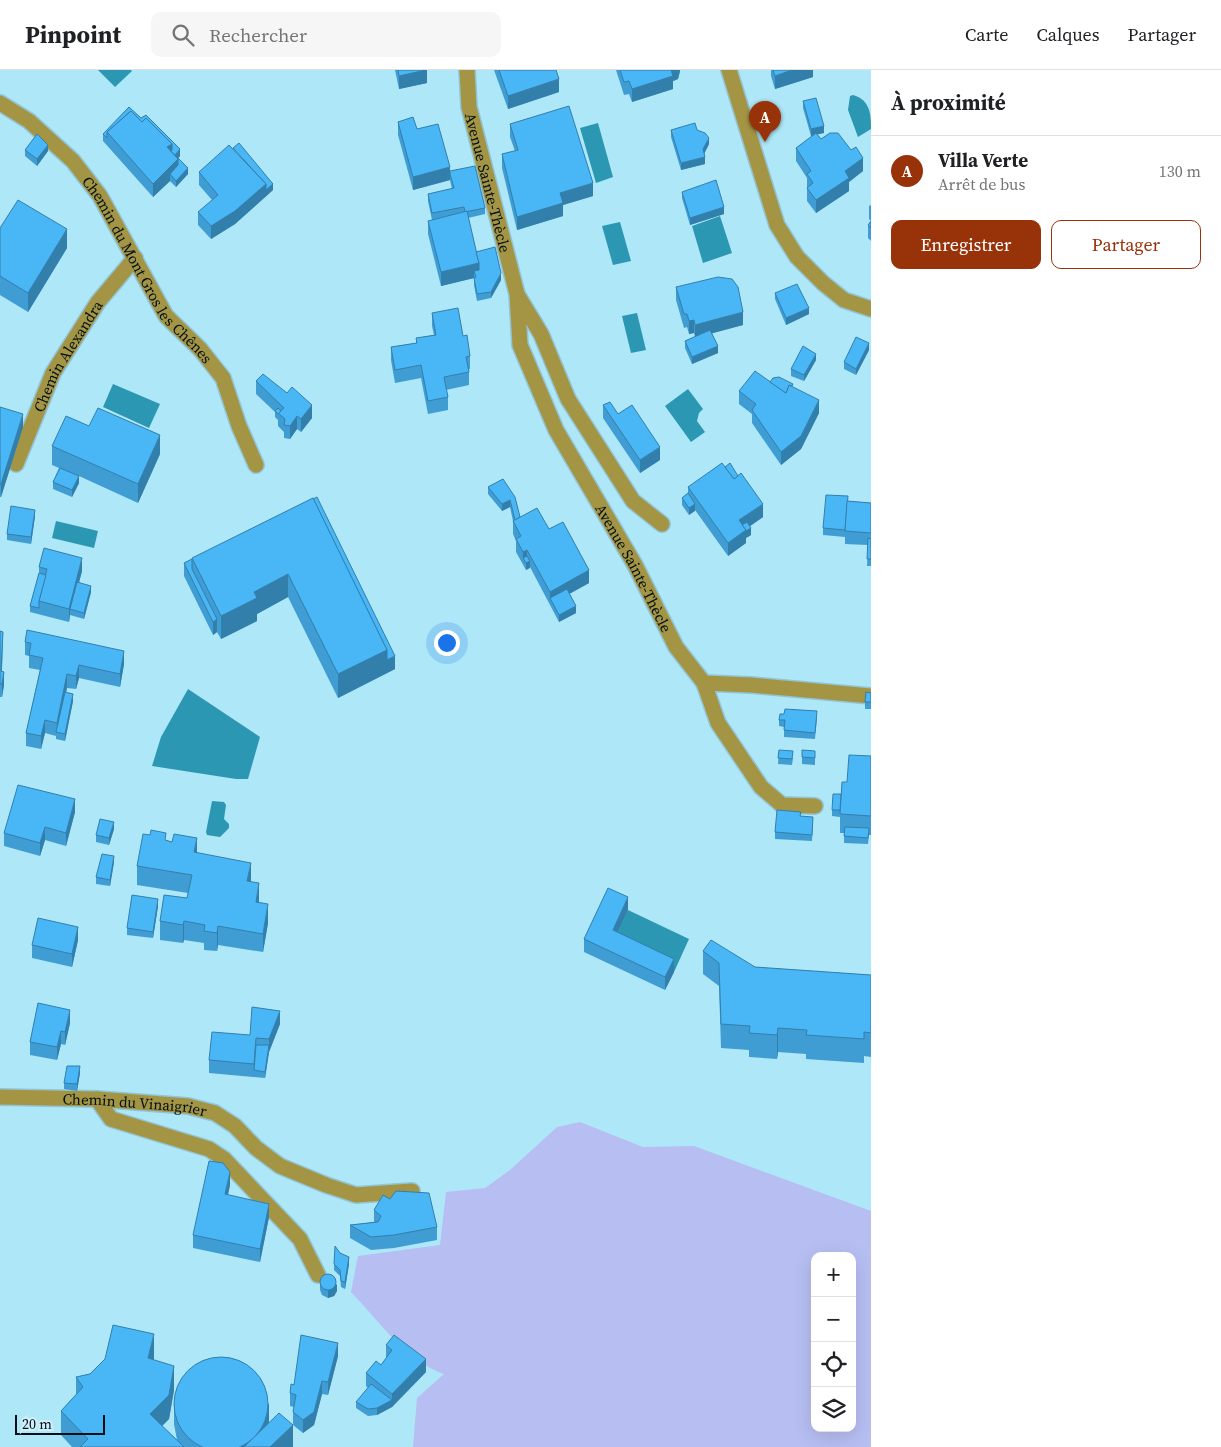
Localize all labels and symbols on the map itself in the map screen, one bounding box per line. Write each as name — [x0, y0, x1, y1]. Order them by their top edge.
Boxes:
pin: A — [749, 101, 781, 142]
street label: Avenue Sainte-Thècle — [460, 110, 516, 255]
street label: Chemin du Mont Gros les Chênes — [78, 171, 218, 367]
street label: Chemin Alexandra — [28, 296, 107, 415]
street label: Avenue Sainte-Thècle — [591, 500, 678, 636]
your location — [434, 630, 460, 656]
street label: Chemin du Vinaigrier — [62, 1088, 210, 1121]
scale bar — [15, 1412, 105, 1435]

